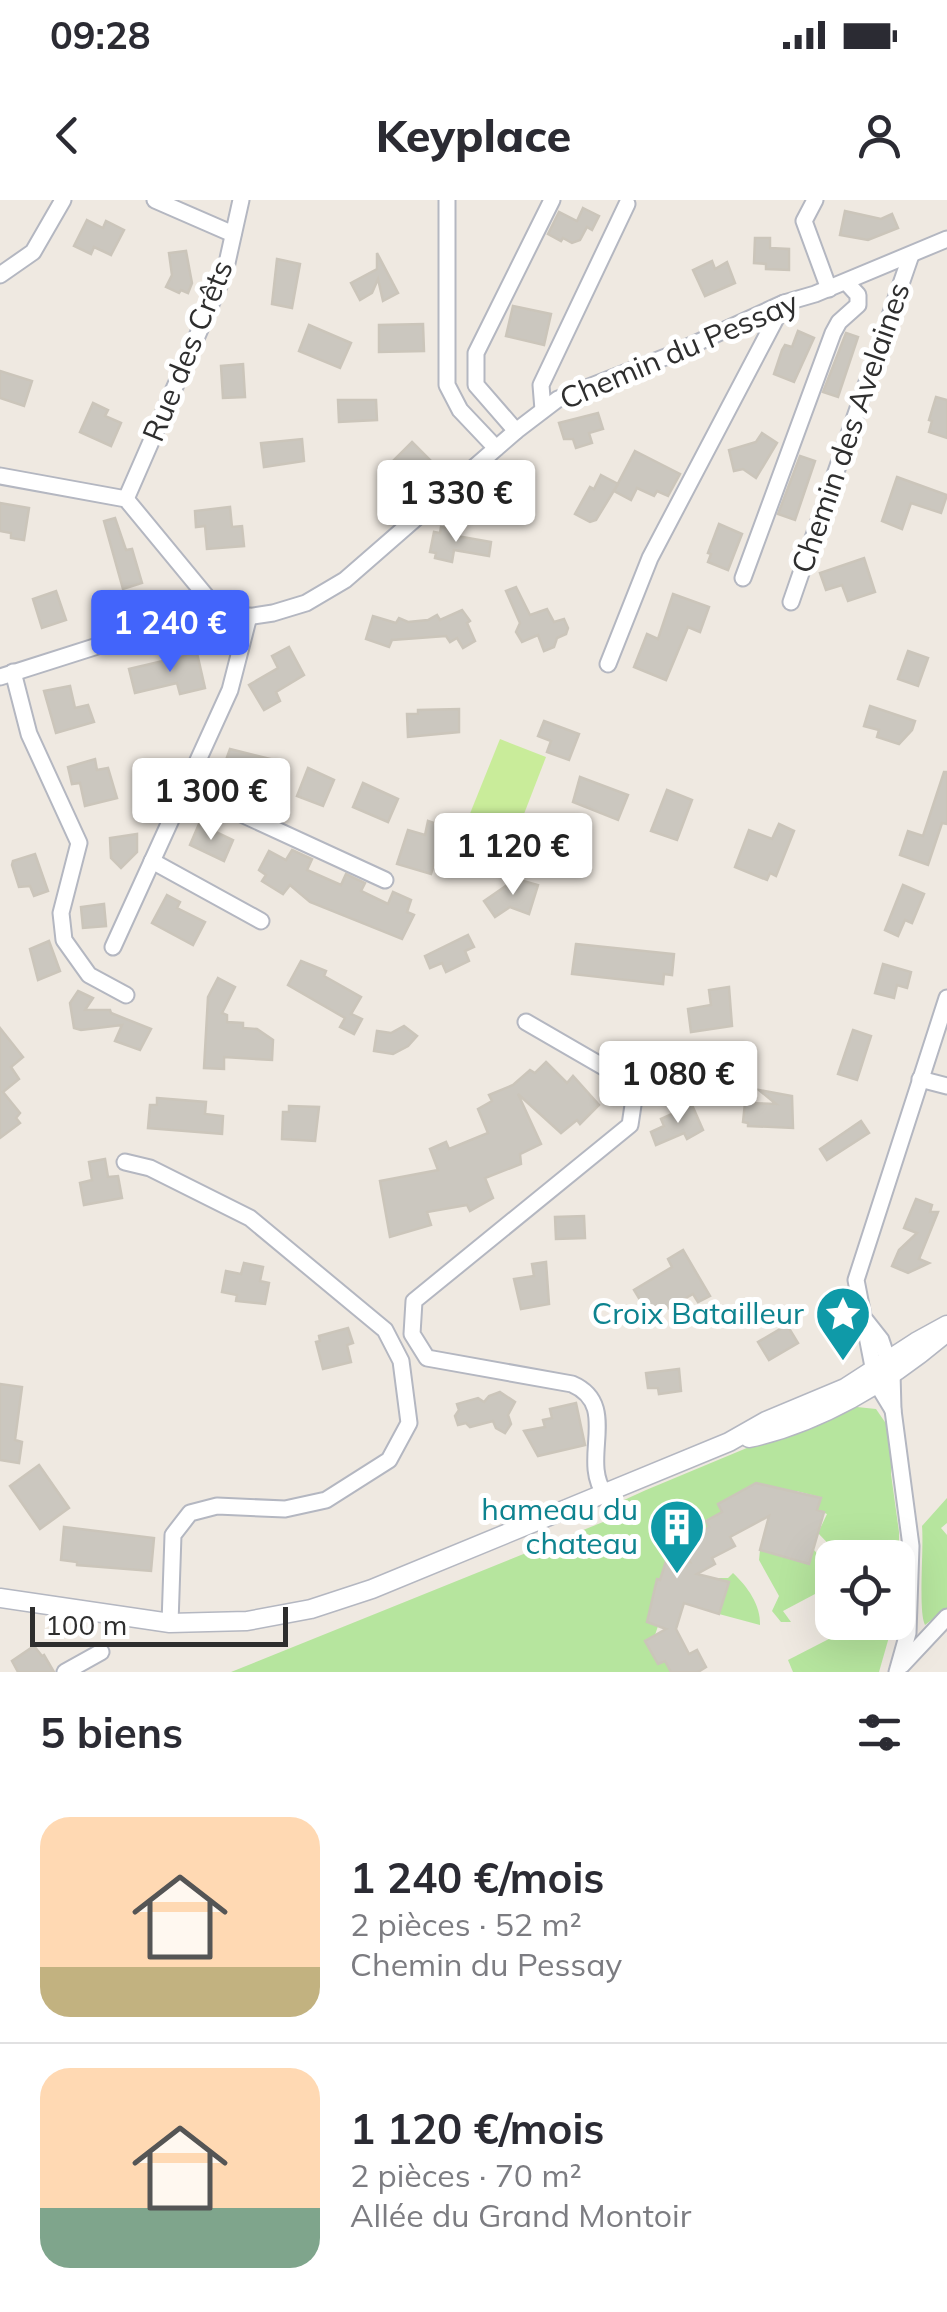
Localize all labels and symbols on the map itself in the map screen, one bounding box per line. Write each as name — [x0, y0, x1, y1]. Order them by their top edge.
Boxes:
street label: Rue des Crêts — [133, 254, 241, 447]
street label: Chemin des Avelaines — [782, 277, 918, 578]
street label: Chemin du Pessay — [554, 283, 804, 417]
pin: 1 330 € — [364, 460, 548, 545]
pin: 1 240 € — [78, 590, 262, 675]
pin: 1 300 € — [119, 758, 303, 843]
pin: 1 120 € — [421, 813, 605, 898]
pin: 1 080 € — [586, 1041, 770, 1126]
place icon: Croix Batailleur — [813, 1284, 873, 1363]
place label: Croix Batailleur — [592, 1294, 804, 1332]
place label: hameau du chateau — [481, 1490, 638, 1562]
building icon: hameau du chateau — [647, 1497, 707, 1576]
scale bar — [30, 1602, 288, 1646]

